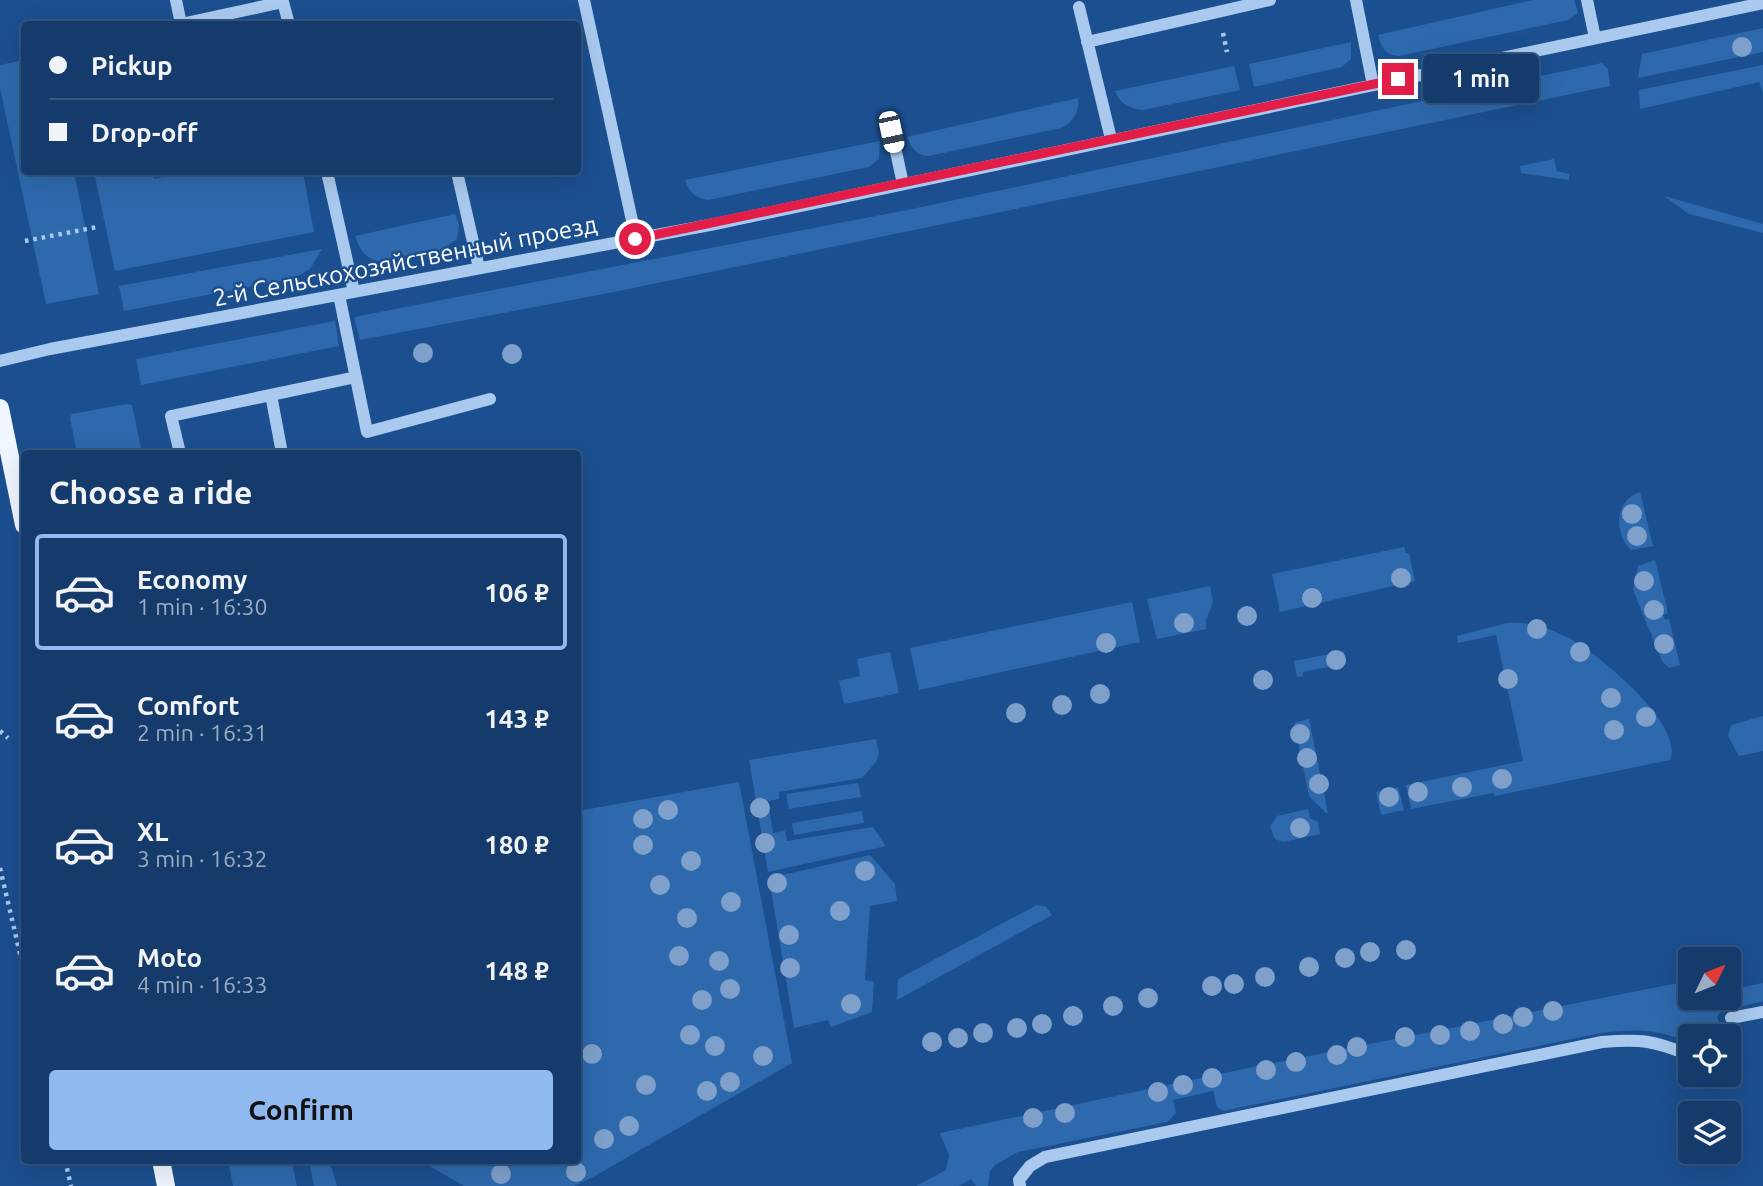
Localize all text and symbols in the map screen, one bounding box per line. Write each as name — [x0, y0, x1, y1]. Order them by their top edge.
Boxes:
text: Pickup — [91, 51, 173, 80]
callout: 1 min — [1422, 55, 1538, 104]
route end — [1382, 63, 1414, 95]
text: 1 min — [1452, 66, 1510, 91]
car — [877, 109, 906, 155]
text: Drop-off — [91, 118, 198, 147]
street label: 2-й Сельскохозяйственный проезд — [211, 210, 599, 312]
route start — [619, 223, 651, 255]
text: Choose a ride — [49, 474, 252, 510]
icon: car — [53, 561, 116, 624]
text: Economy — [137, 565, 247, 594]
text: 106 ₽ — [484, 578, 549, 607]
text: 1 min · 16:30 — [137, 594, 268, 619]
icon: car — [53, 687, 116, 750]
text: Comfort — [137, 691, 240, 720]
text: 143 ₽ — [484, 704, 549, 733]
text: 2 min · 16:31 — [137, 720, 268, 745]
icon: car — [53, 813, 116, 876]
text: XL — [137, 817, 168, 846]
text: 180 ₽ — [484, 830, 549, 859]
text: 3 min · 16:32 — [137, 846, 268, 871]
icon: car — [53, 939, 116, 1002]
text: Moto — [137, 943, 202, 972]
north arrow — [1678, 947, 1741, 1010]
map controls — [1678, 947, 1741, 1164]
text: 148 ₽ — [484, 956, 549, 985]
text: 4 min · 16:33 — [137, 972, 268, 997]
button: locate — [1678, 1024, 1741, 1087]
button: Confirm — [49, 1070, 553, 1150]
button: layers — [1678, 1101, 1741, 1164]

